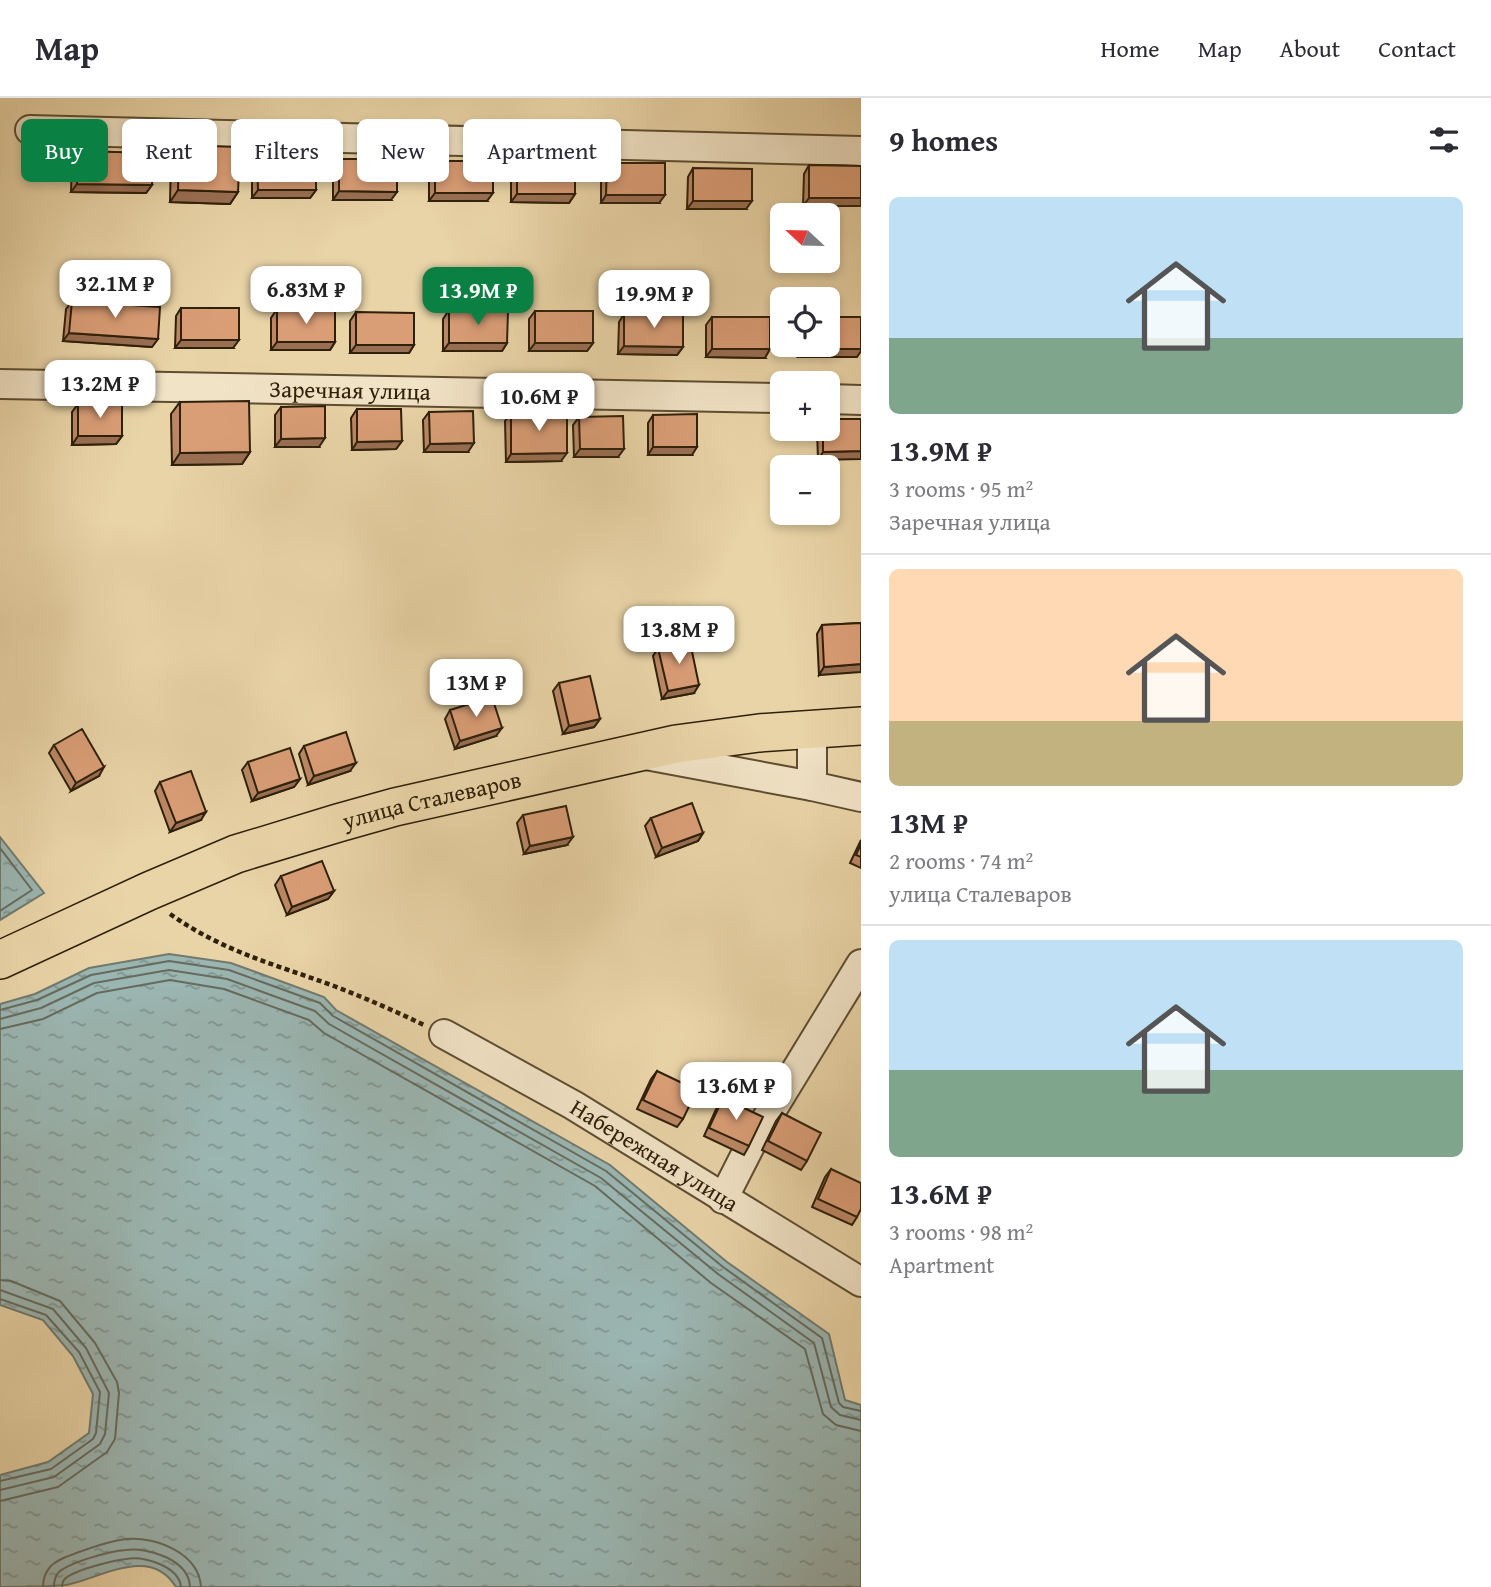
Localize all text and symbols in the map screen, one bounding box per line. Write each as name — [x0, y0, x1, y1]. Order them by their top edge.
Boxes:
text: Map — [35, 24, 99, 72]
text: Home — [1101, 31, 1160, 66]
text: Map — [1198, 31, 1242, 66]
text: About — [1280, 31, 1340, 66]
text: Contact — [1378, 31, 1456, 66]
text: 9 homes — [889, 118, 998, 162]
chip: Buy — [21, 119, 108, 182]
chip: Rent — [122, 119, 217, 182]
chip: Filters — [231, 119, 343, 182]
chip: New — [357, 119, 449, 182]
chip: Apartment — [463, 119, 621, 182]
icon: filters — [1425, 121, 1463, 159]
north arrow — [770, 203, 840, 273]
map controls — [770, 203, 840, 525]
icon: home — [1113, 243, 1239, 369]
pin: 32.1M ₽ — [50, 260, 180, 320]
text: 32.1M ₽ — [75, 266, 155, 299]
pin: 6.83M ₽ — [241, 266, 371, 326]
pin: 13.9M ₽ — [413, 268, 543, 327]
pin: 19.9M ₽ — [589, 271, 719, 330]
text: 6.83M ₽ — [266, 272, 346, 305]
text: 13.9M ₽ — [438, 273, 518, 306]
text: 19.9M ₽ — [614, 276, 694, 309]
button: locate — [770, 287, 840, 357]
pin: 13.2M ₽ — [35, 360, 165, 420]
text: 13.2M ₽ — [60, 366, 140, 399]
button: + — [770, 371, 840, 441]
street label: Заречная улица — [269, 372, 431, 408]
pin: 10.6M ₽ — [474, 374, 604, 433]
text: 10.6M ₽ — [499, 379, 579, 412]
text: 13.9M ₽ — [889, 428, 992, 472]
button: − — [770, 455, 840, 525]
text: 3 rooms · 95 m² — [889, 472, 1033, 505]
text: Заречная улица — [889, 505, 1050, 538]
pin: 13.8M ₽ — [614, 606, 744, 666]
text: 13.8M ₽ — [639, 612, 719, 645]
icon: home — [1113, 615, 1239, 741]
pin: 13M ₽ — [427, 660, 525, 719]
text: 13M ₽ — [446, 665, 506, 698]
street label: улица Сталеваров — [337, 762, 524, 837]
text: 13M ₽ — [889, 800, 968, 844]
text: 2 rooms · 74 m² — [889, 844, 1033, 877]
text: улица Сталеваров — [889, 877, 1072, 910]
icon: home — [1113, 986, 1239, 1112]
pin: 13.6M ₽ — [671, 1062, 801, 1122]
text: 13.6M ₽ — [696, 1068, 776, 1101]
street label: Набережная улица — [564, 1090, 745, 1219]
text: 13.6M ₽ — [889, 1171, 992, 1215]
text: 3 rooms · 98 m² — [889, 1215, 1033, 1248]
text: Apartment — [889, 1248, 994, 1281]

